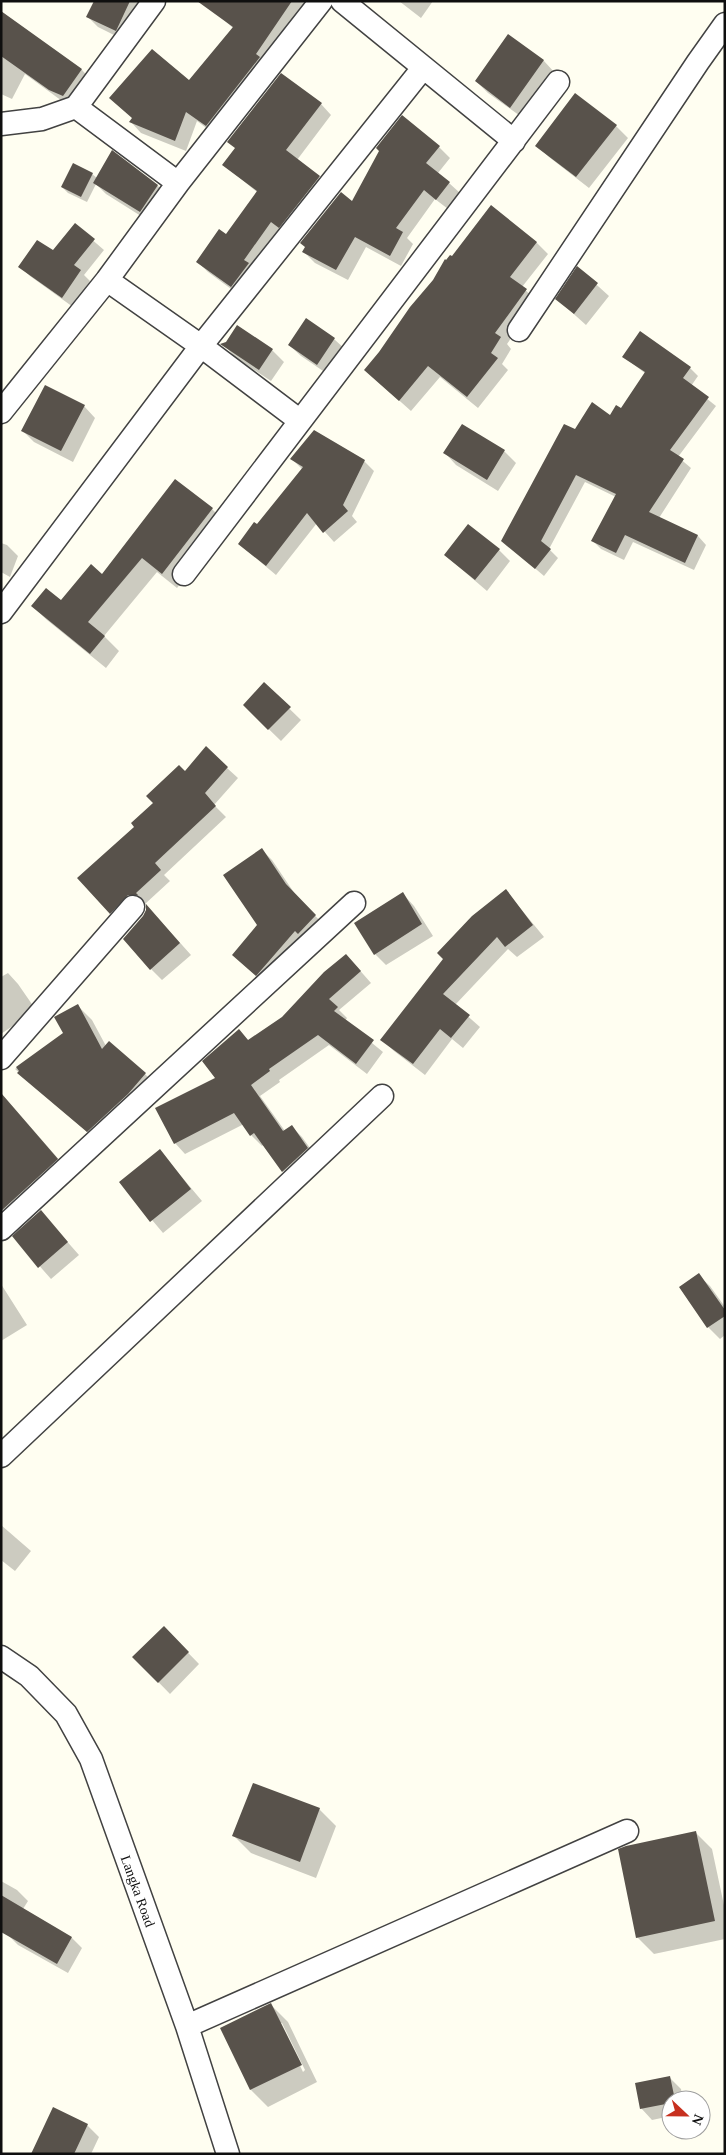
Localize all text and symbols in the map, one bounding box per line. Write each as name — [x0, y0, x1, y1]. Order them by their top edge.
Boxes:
street label: Langka Road — [118, 1853, 157, 1929]
north arrow — [661, 2090, 711, 2140]
text: N — [689, 2112, 706, 2127]

